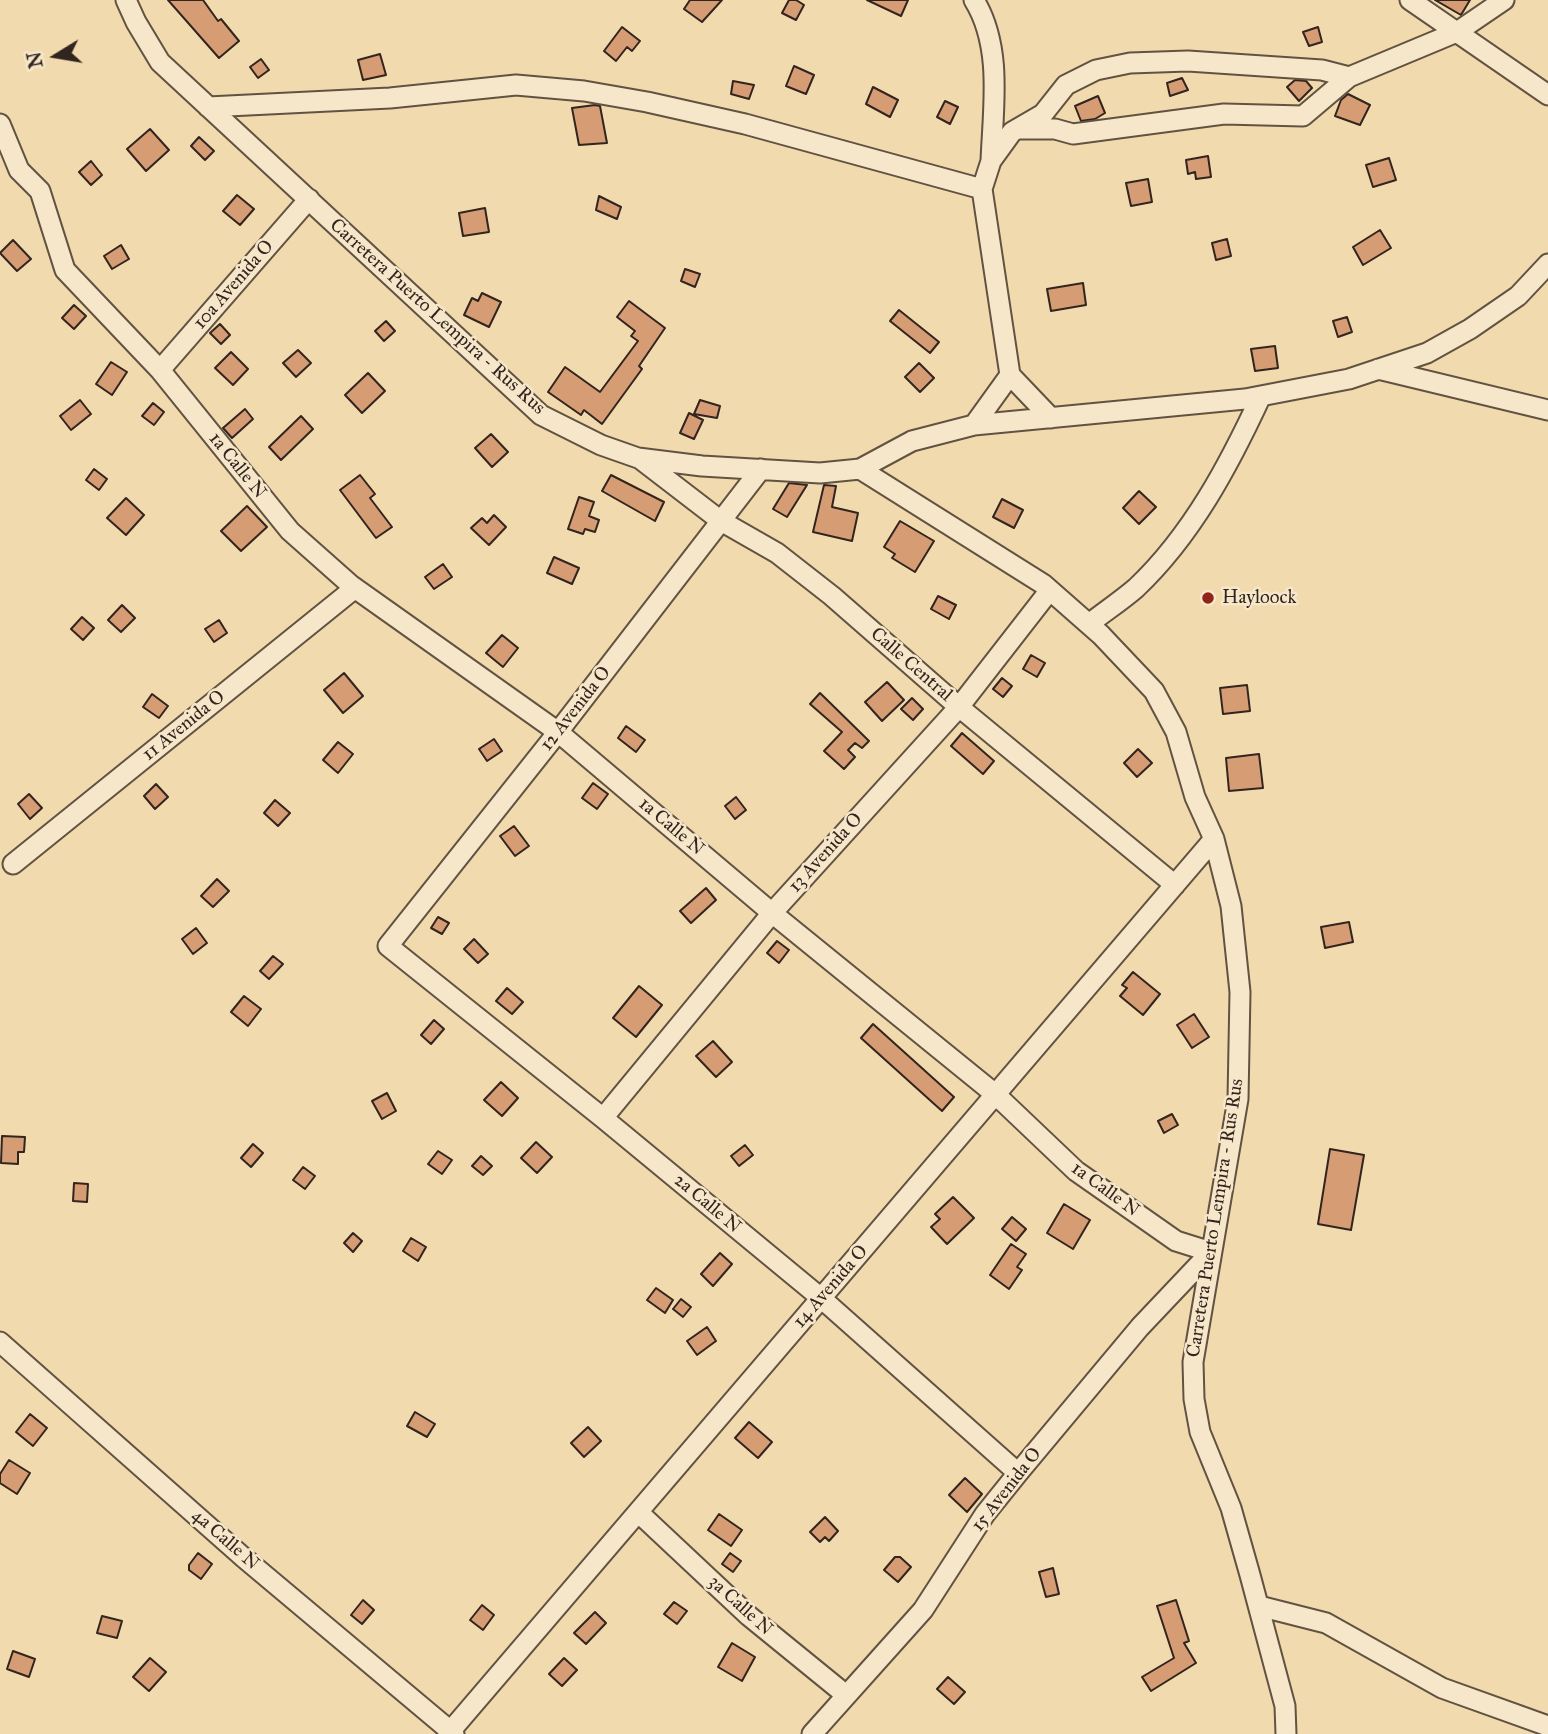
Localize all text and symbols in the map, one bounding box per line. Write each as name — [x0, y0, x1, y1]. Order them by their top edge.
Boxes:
north arrow — [21, 21, 91, 91]
text: N — [22, 50, 48, 70]
street label: Carretera Puerto Lempira - Rus Rus — [325, 214, 549, 420]
street label: 10a Avenida O — [189, 236, 279, 334]
street label: 1a Calle N — [203, 428, 271, 504]
place label: Hayloock — [1222, 587, 1296, 609]
marker: Hayloock — [1200, 590, 1216, 606]
street label: Calle Central — [865, 623, 957, 707]
street label: 12 Avenida O — [536, 662, 616, 756]
street label: 11 Avenida O — [138, 686, 230, 766]
street label: 1a Calle N — [633, 793, 709, 861]
street label: 13 Avenida O — [784, 808, 868, 898]
street label: Carretera Puerto Lempira - Rus Rus — [1183, 1077, 1249, 1359]
street label: 1a Calle N — [1066, 1158, 1144, 1222]
street label: 2a Calle N — [669, 1169, 745, 1239]
street label: 14 Avenida O — [789, 1241, 873, 1333]
street label: 15 Avenida O — [967, 1443, 1047, 1537]
street label: 4a Calle N — [187, 1504, 263, 1576]
street label: 3a Calle N — [703, 1571, 777, 1641]

